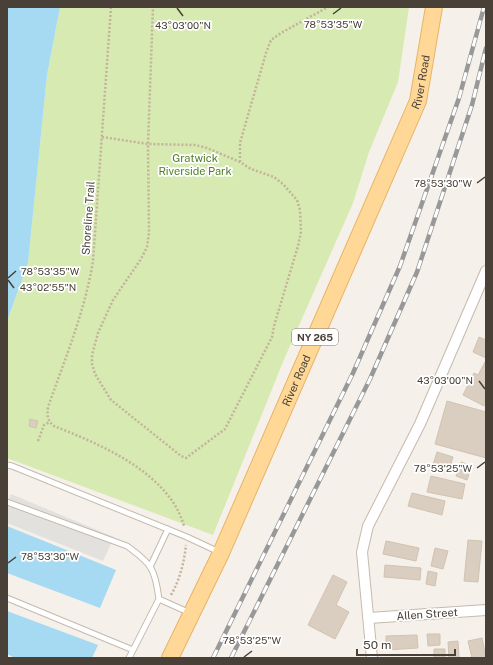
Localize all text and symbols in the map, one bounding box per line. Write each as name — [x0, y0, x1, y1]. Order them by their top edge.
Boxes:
text: 78°53'35"W — [304, 18, 363, 30]
text: 43°03'00"N — [155, 19, 211, 31]
street label: River Road — [409, 54, 432, 111]
park label: Gratwick Riverside Park — [158, 152, 232, 177]
text: 78°53'30"W — [414, 177, 473, 189]
street label: Shoreline Trail — [79, 181, 97, 255]
text: 78°53'35"W — [21, 265, 80, 277]
text: 43°02'55"N — [20, 281, 76, 293]
road number: NY 265 — [292, 329, 338, 345]
street label: River Road — [280, 353, 313, 408]
text: 43°03'00"N — [417, 374, 473, 386]
text: 78°53'25"W — [414, 462, 473, 474]
text: 78°53'30"W — [21, 550, 80, 562]
street label: Allen Street — [396, 606, 458, 622]
scale bar — [357, 631, 455, 657]
text: 78°53'25"W — [223, 634, 282, 646]
text: 50 m — [363, 638, 391, 652]

